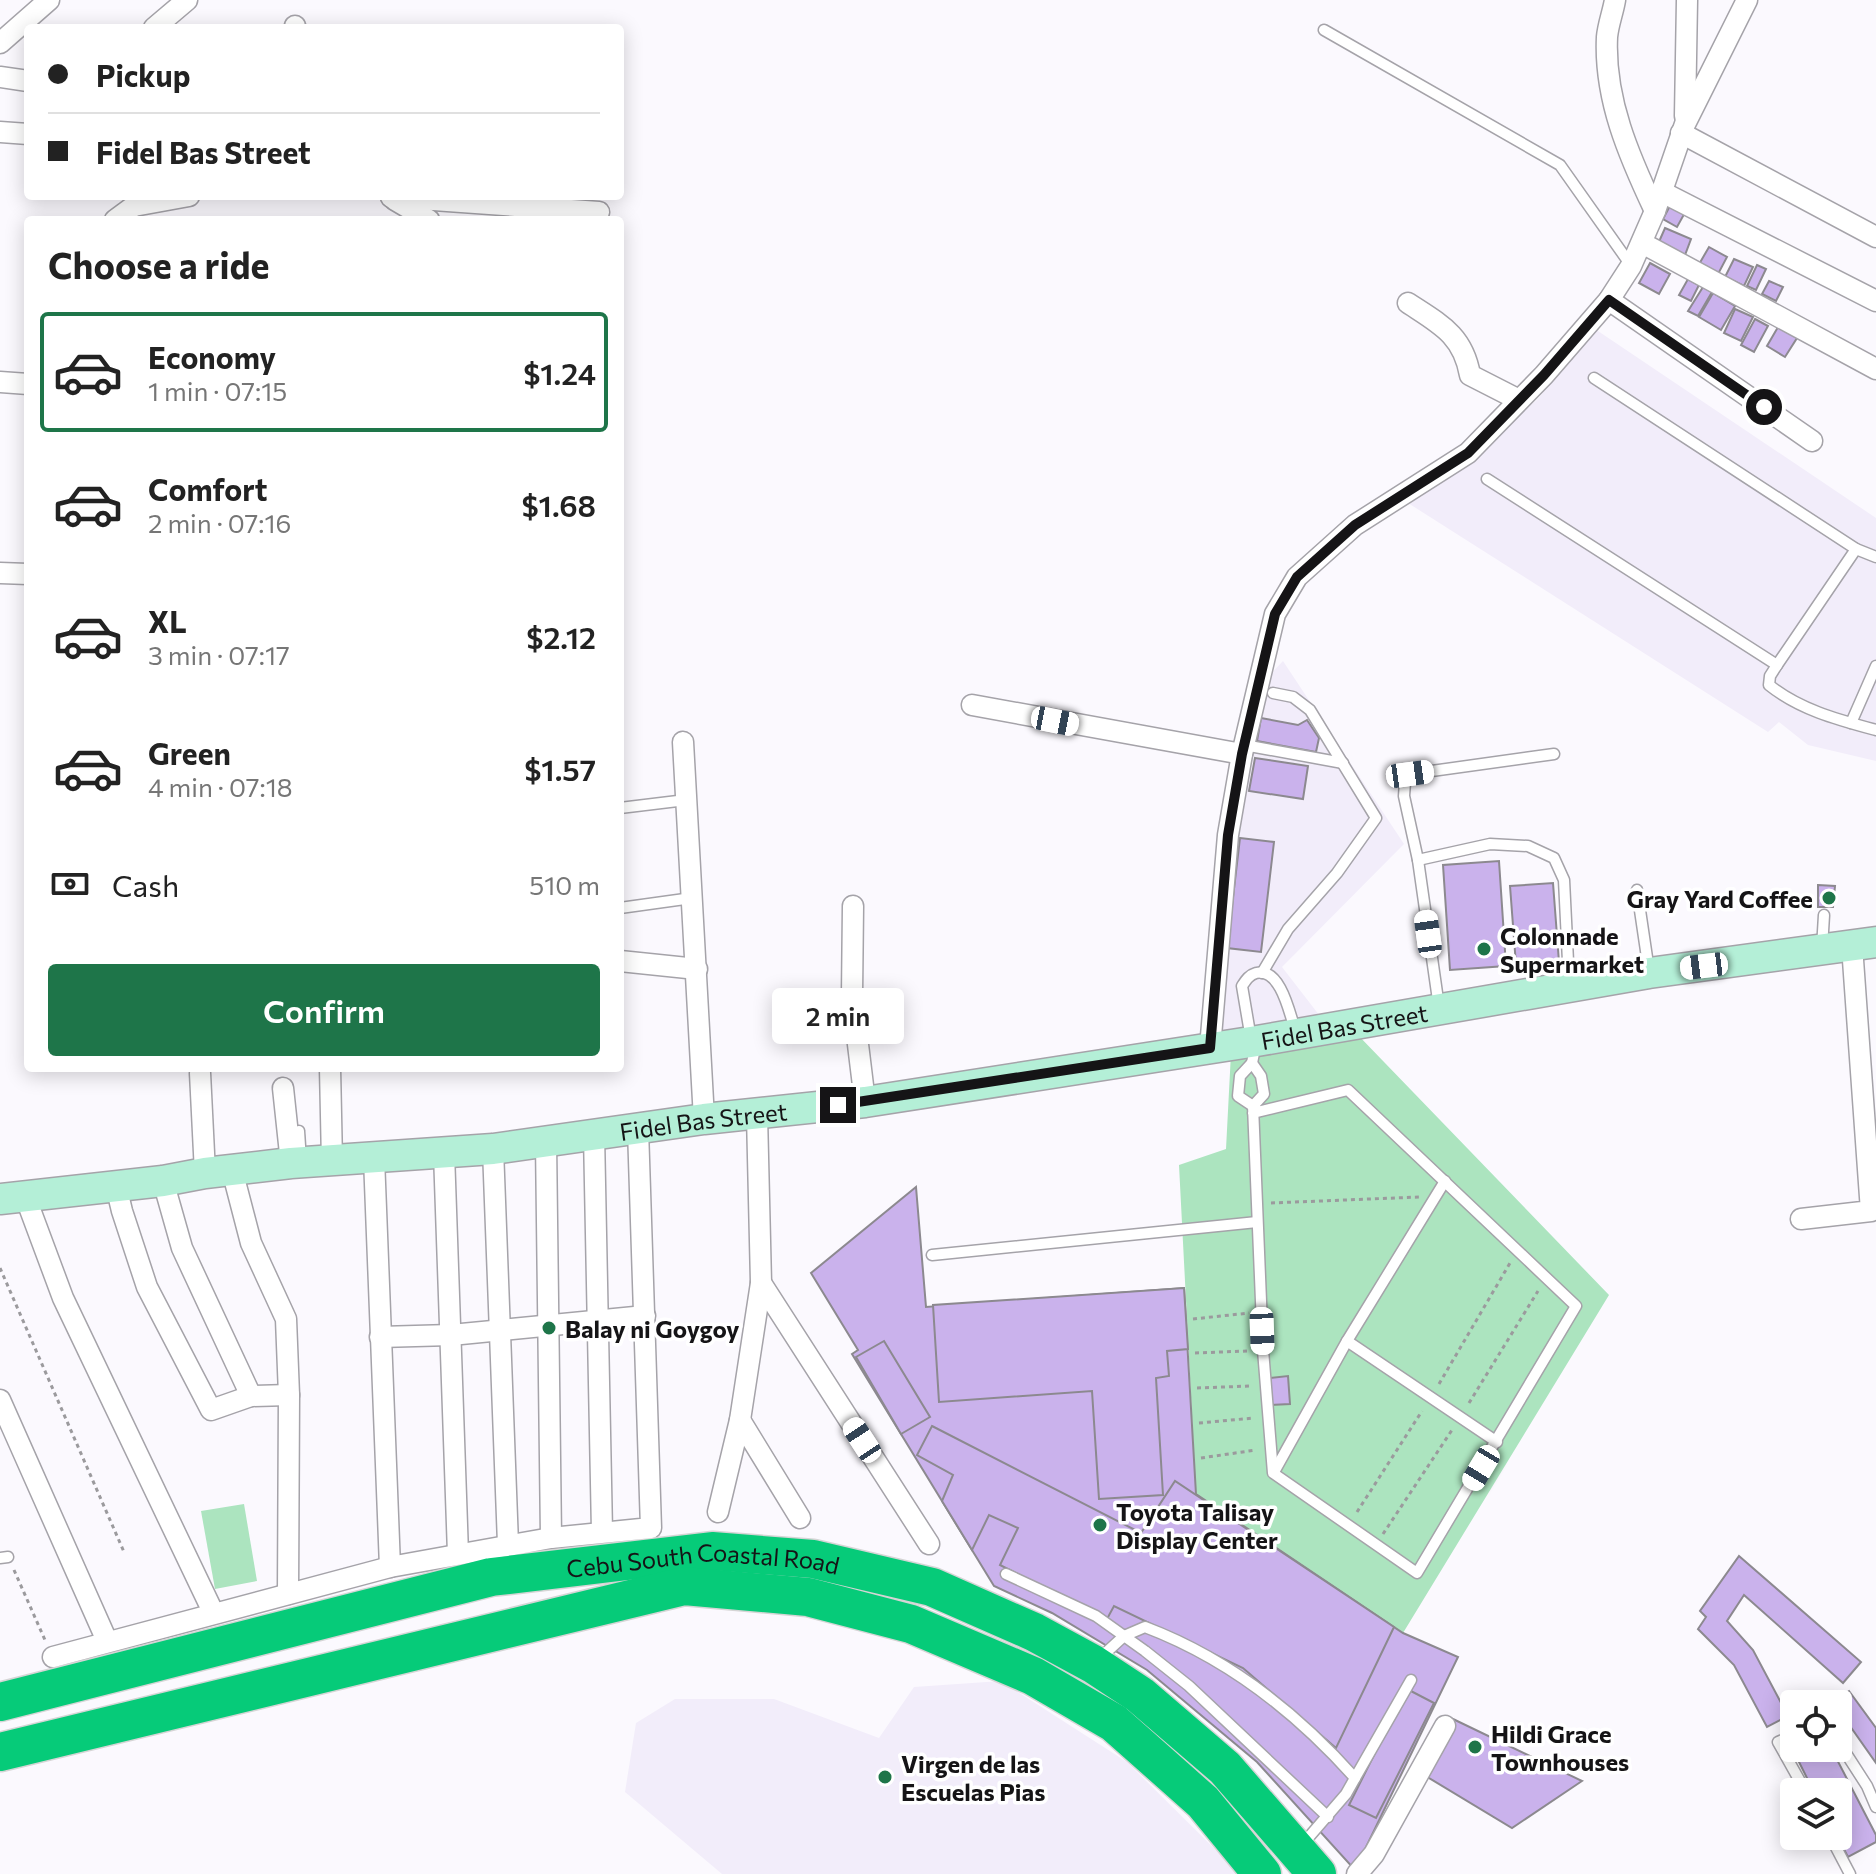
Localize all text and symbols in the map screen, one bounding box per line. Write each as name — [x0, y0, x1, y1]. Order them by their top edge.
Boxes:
text: Pickup — [96, 56, 190, 93]
text: Fidel Bas Street — [96, 133, 311, 170]
text: Choose a ride — [48, 242, 269, 286]
icon: car — [52, 336, 124, 408]
text: Economy — [148, 338, 276, 375]
text: $1.24 — [523, 354, 596, 391]
text: 1 min · 07:15 — [148, 375, 287, 406]
route start — [1746, 389, 1782, 425]
icon: car — [52, 468, 124, 540]
text: Comfort — [148, 470, 267, 507]
text: $1.68 — [522, 486, 596, 523]
text: 2 min · 07:16 — [148, 507, 291, 538]
icon: car — [52, 600, 124, 672]
text: XL — [148, 602, 187, 639]
text: $2.12 — [526, 618, 596, 655]
text: 3 min · 07:17 — [148, 639, 290, 670]
car — [1029, 705, 1081, 737]
icon: car — [52, 732, 124, 804]
text: Green — [148, 734, 231, 771]
text: $1.57 — [524, 750, 596, 787]
car — [1385, 759, 1435, 789]
text: 4 min · 07:18 — [148, 771, 293, 802]
icon: cash — [48, 862, 92, 906]
text: Cash — [112, 866, 179, 903]
text: 510 m — [529, 869, 600, 900]
place label: Gray Yard Coffee — [1626, 884, 1813, 913]
marker: Gray Yard Coffee — [1820, 889, 1838, 907]
car — [1413, 909, 1443, 959]
place label: Colonnade Supermarket — [1500, 921, 1644, 978]
marker: Colonnade Supermarket — [1475, 940, 1493, 958]
car — [1679, 951, 1729, 981]
button: Confirm — [48, 964, 600, 1056]
callout: 2 min — [772, 989, 904, 1045]
street label: Fidel Bas Street — [1259, 997, 1430, 1055]
text: 2 min — [806, 1000, 870, 1031]
route end — [820, 1087, 856, 1123]
street label: Fidel Bas Street — [618, 1096, 789, 1145]
car — [1249, 1307, 1275, 1355]
place label: Balay ni Goygoy — [565, 1314, 739, 1343]
marker: Balay ni Goygoy — [540, 1319, 558, 1337]
car — [839, 1413, 885, 1467]
car — [1458, 1441, 1504, 1495]
place label: Toyota Talisay Display Center — [1116, 1497, 1278, 1554]
marker: Toyota Talisay Display Center — [1091, 1516, 1109, 1534]
street label: Cebu South Coastal Road — [565, 1536, 843, 1583]
map controls — [1780, 1690, 1852, 1850]
button: locate — [1780, 1690, 1852, 1762]
place label: Hildi Grace Townhouses — [1491, 1719, 1629, 1776]
marker: Hildi Grace Townhouses — [1466, 1738, 1484, 1756]
place label: Virgen de las Escuelas Pias — [901, 1749, 1045, 1806]
marker: Virgen de las Escuelas Pias — [876, 1768, 894, 1786]
button: layers — [1780, 1778, 1852, 1850]

